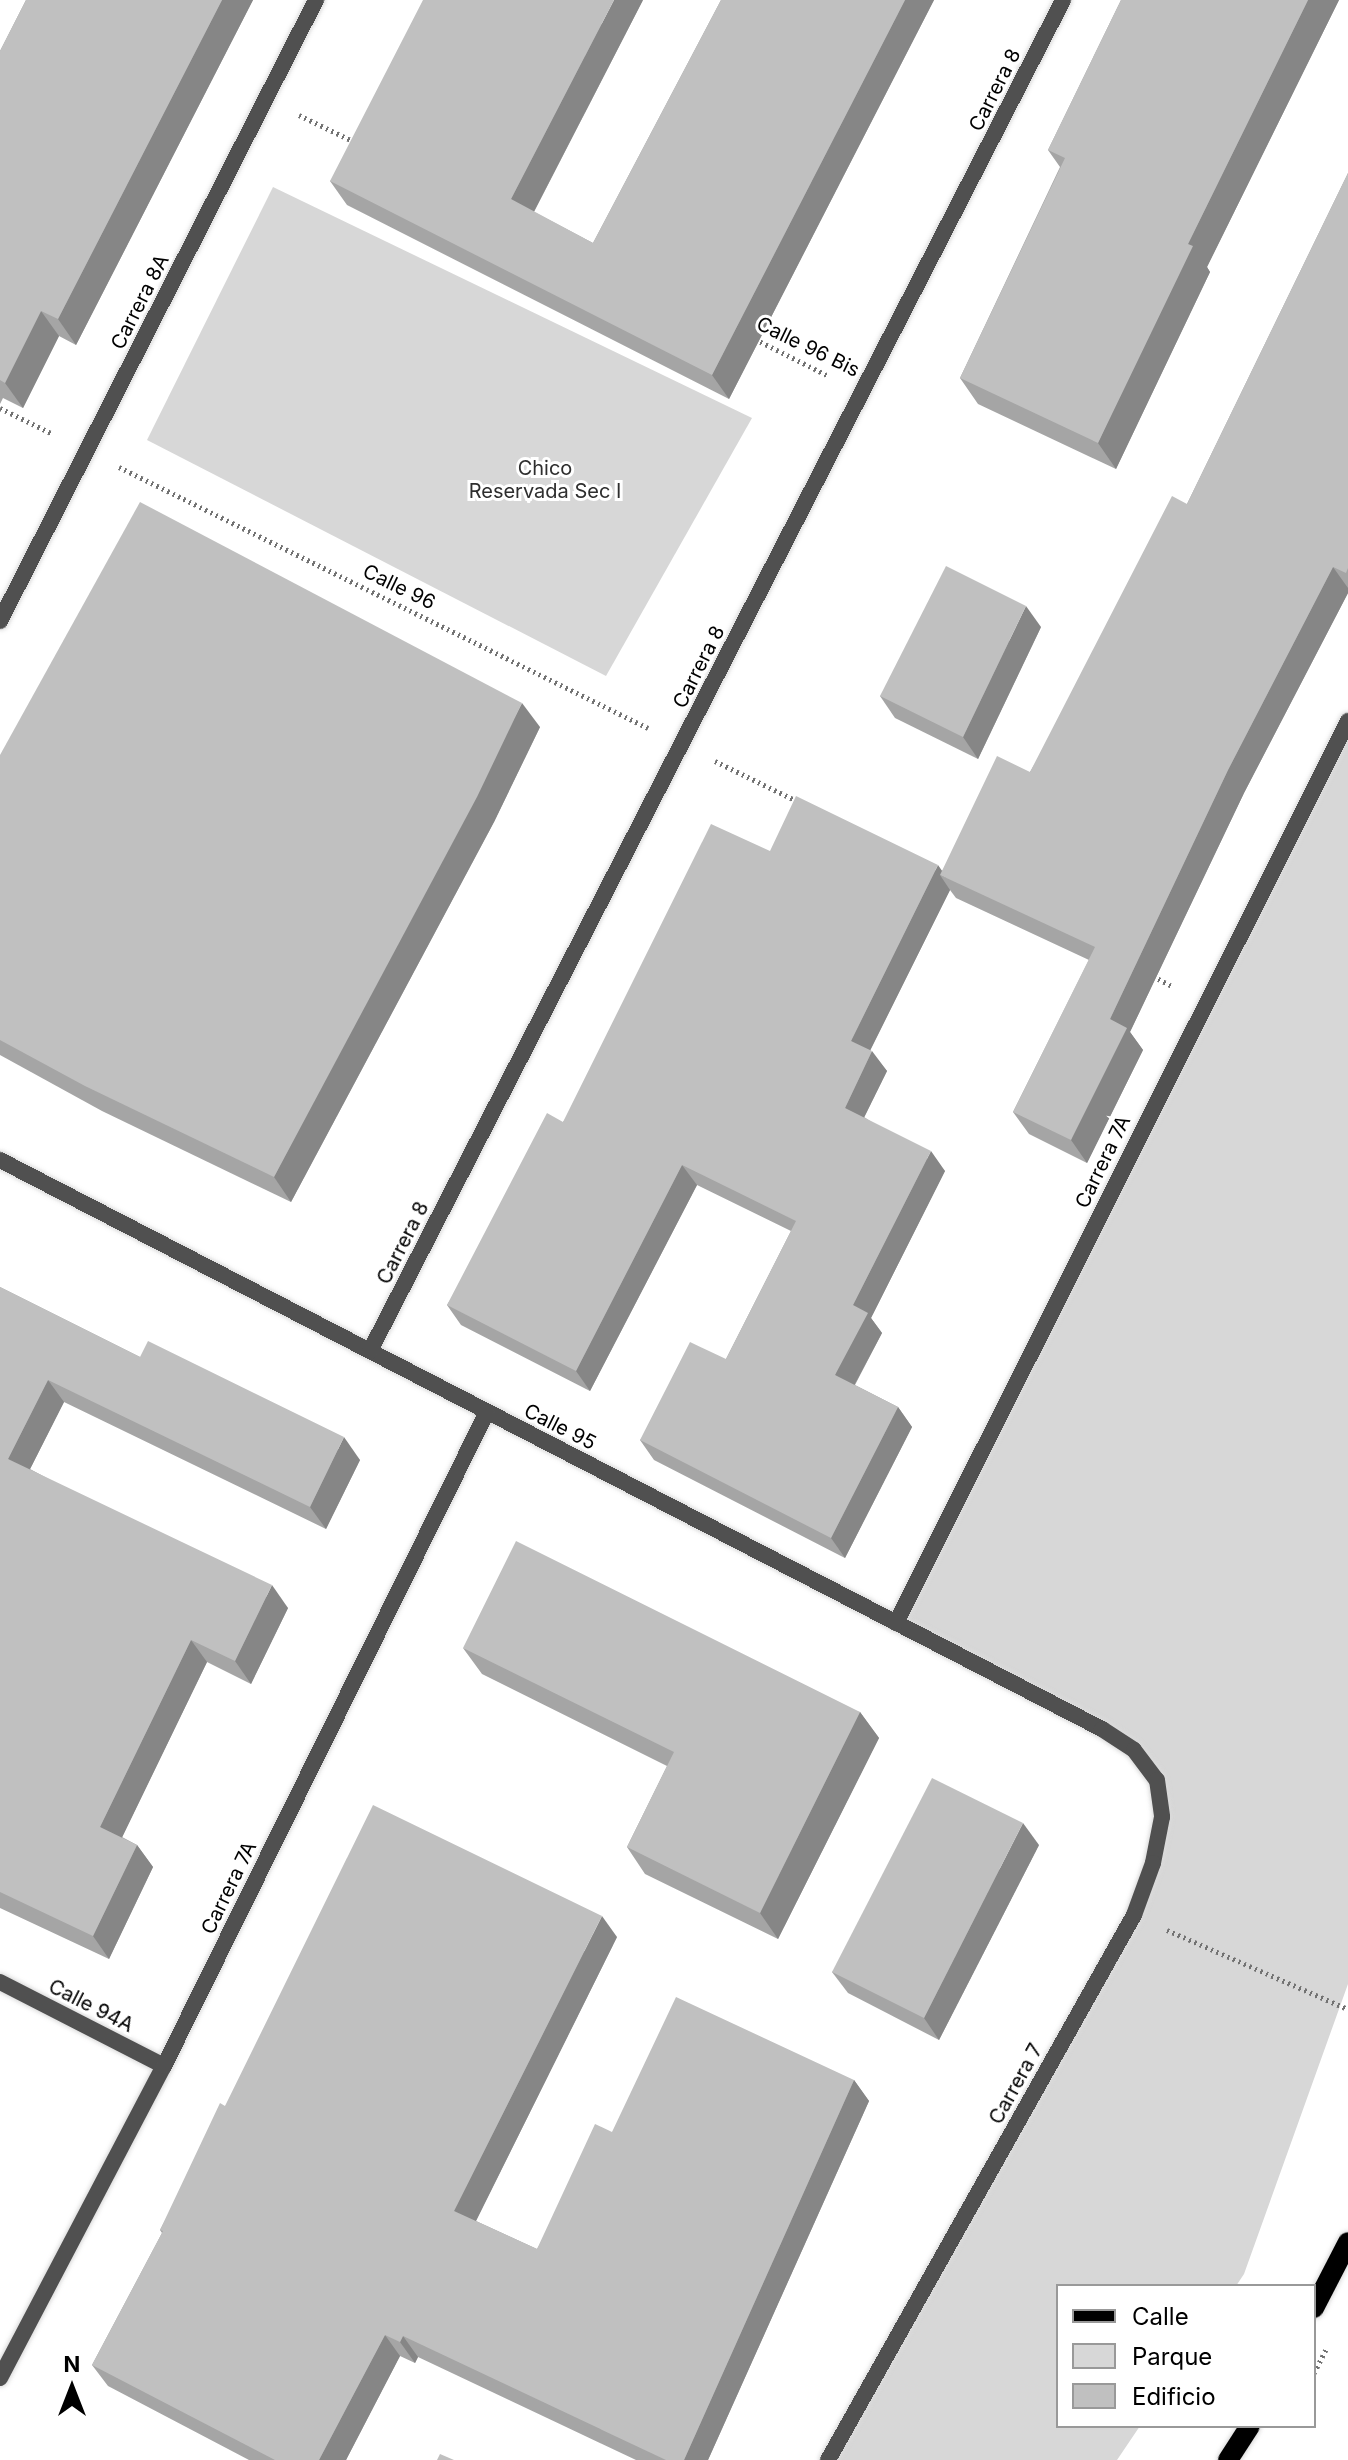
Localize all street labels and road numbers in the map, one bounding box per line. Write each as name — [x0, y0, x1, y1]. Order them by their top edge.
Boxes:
street label: Carrera 8 — [964, 45, 1026, 135]
street label: Carrera 8A — [106, 251, 174, 353]
street label: Calle 96 Bis — [753, 312, 863, 382]
street label: Calle 96 — [359, 559, 439, 615]
street label: Carrera 8 — [668, 622, 730, 712]
street label: Carrera 7A — [1070, 1112, 1136, 1212]
street label: Carrera 8 — [372, 1198, 434, 1288]
street label: Calle 95 — [520, 1399, 600, 1455]
street label: Carrera 7A — [196, 1838, 262, 1938]
street label: Calle 94A — [45, 1974, 137, 2038]
street label: Carrera 7 — [984, 2040, 1048, 2128]

